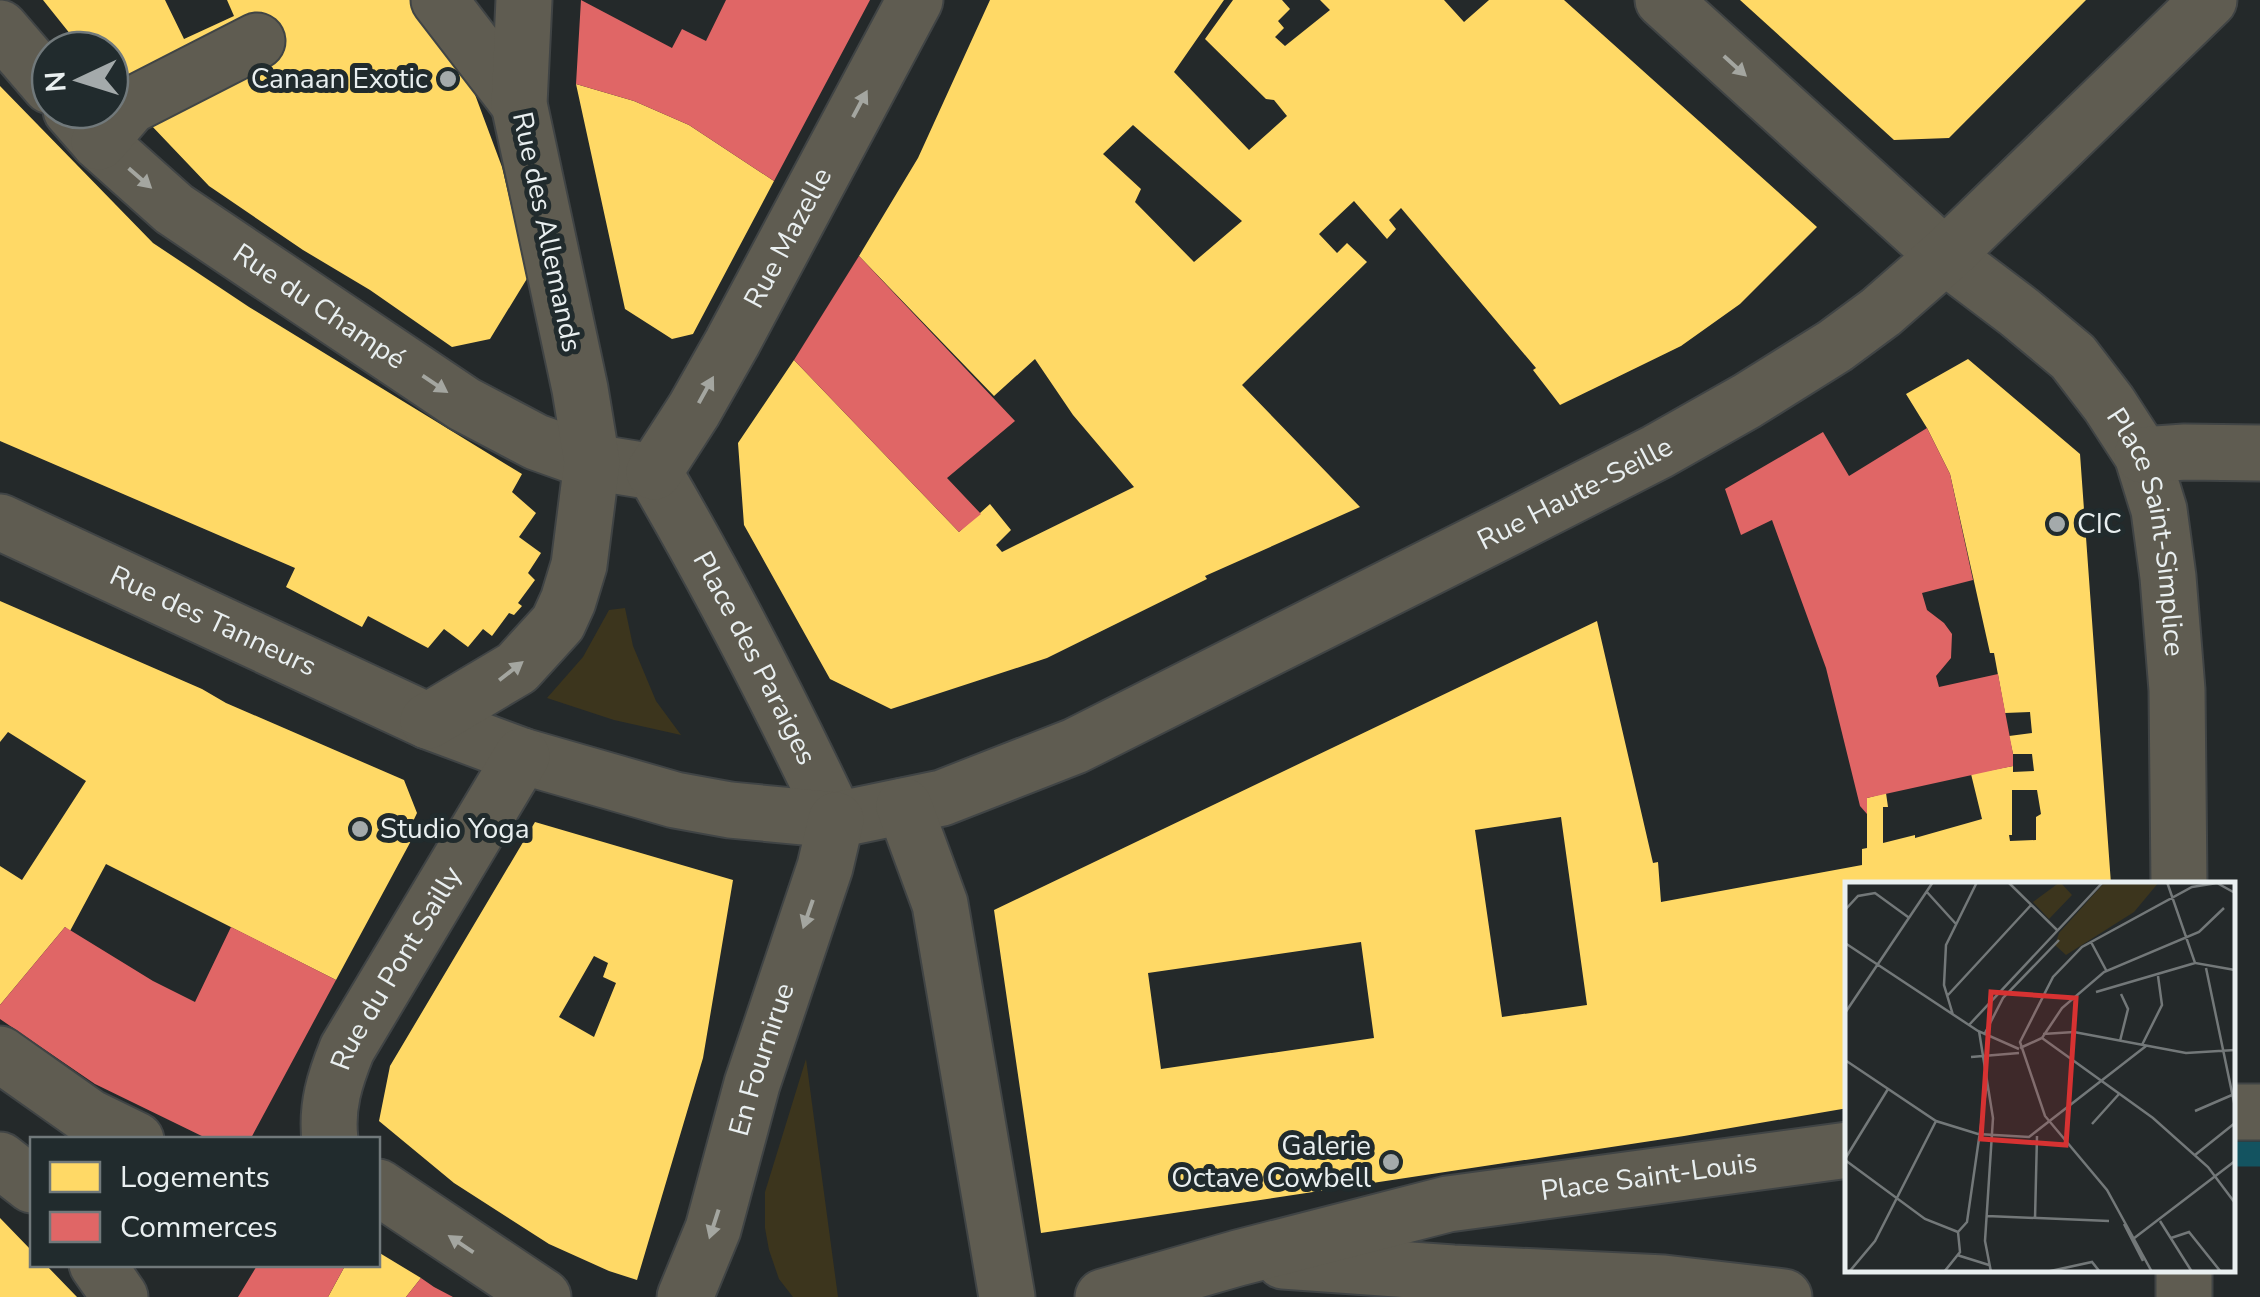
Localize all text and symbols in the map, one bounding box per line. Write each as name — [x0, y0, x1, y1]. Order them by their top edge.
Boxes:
north arrow — [30, 30, 130, 130]
one-way arrow — [1722, 54, 1747, 76]
place label: Canaan Exotic — [251, 60, 428, 98]
marker: Canaan Exotic — [437, 68, 459, 90]
text: N — [36, 70, 76, 93]
one-way arrow — [851, 89, 868, 118]
street label: Rue des Allemands — [503, 108, 591, 356]
street label: Rue Mazelle — [735, 161, 841, 315]
one-way arrow — [128, 167, 153, 189]
street label: Rue du Champé — [225, 235, 413, 378]
one-way arrow — [422, 374, 449, 393]
one-way arrow — [696, 376, 714, 404]
street label: Place Saint-Simplice — [2097, 401, 2193, 658]
street label: Rue Haute-Seille — [1471, 428, 1680, 559]
place label: CIC — [2077, 505, 2122, 543]
marker: CIC — [2046, 513, 2068, 535]
street label: Place des Paraiges — [684, 545, 826, 771]
street label: Rue des Tanneurs — [104, 557, 323, 685]
one-way arrow — [498, 660, 524, 681]
place label: Studio Yoga — [380, 810, 530, 848]
marker: Studio Yoga — [349, 818, 371, 840]
street label: Rue du Pont Sailly — [322, 859, 471, 1075]
inset map — [1845, 882, 2235, 1272]
one-way arrow — [800, 899, 815, 929]
street label: En Fournirue — [720, 978, 804, 1140]
place label: Galerie Octave Cowbell — [1171, 1127, 1372, 1197]
legend — [30, 1137, 380, 1267]
street label: Place Saint-Louis — [1538, 1143, 1759, 1210]
marker: Galerie Octave Cowbell — [1380, 1151, 1402, 1173]
text: Logements — [120, 1157, 270, 1198]
text: Commerces — [120, 1207, 278, 1248]
one-way arrow — [705, 1210, 720, 1240]
one-way arrow — [447, 1236, 474, 1254]

